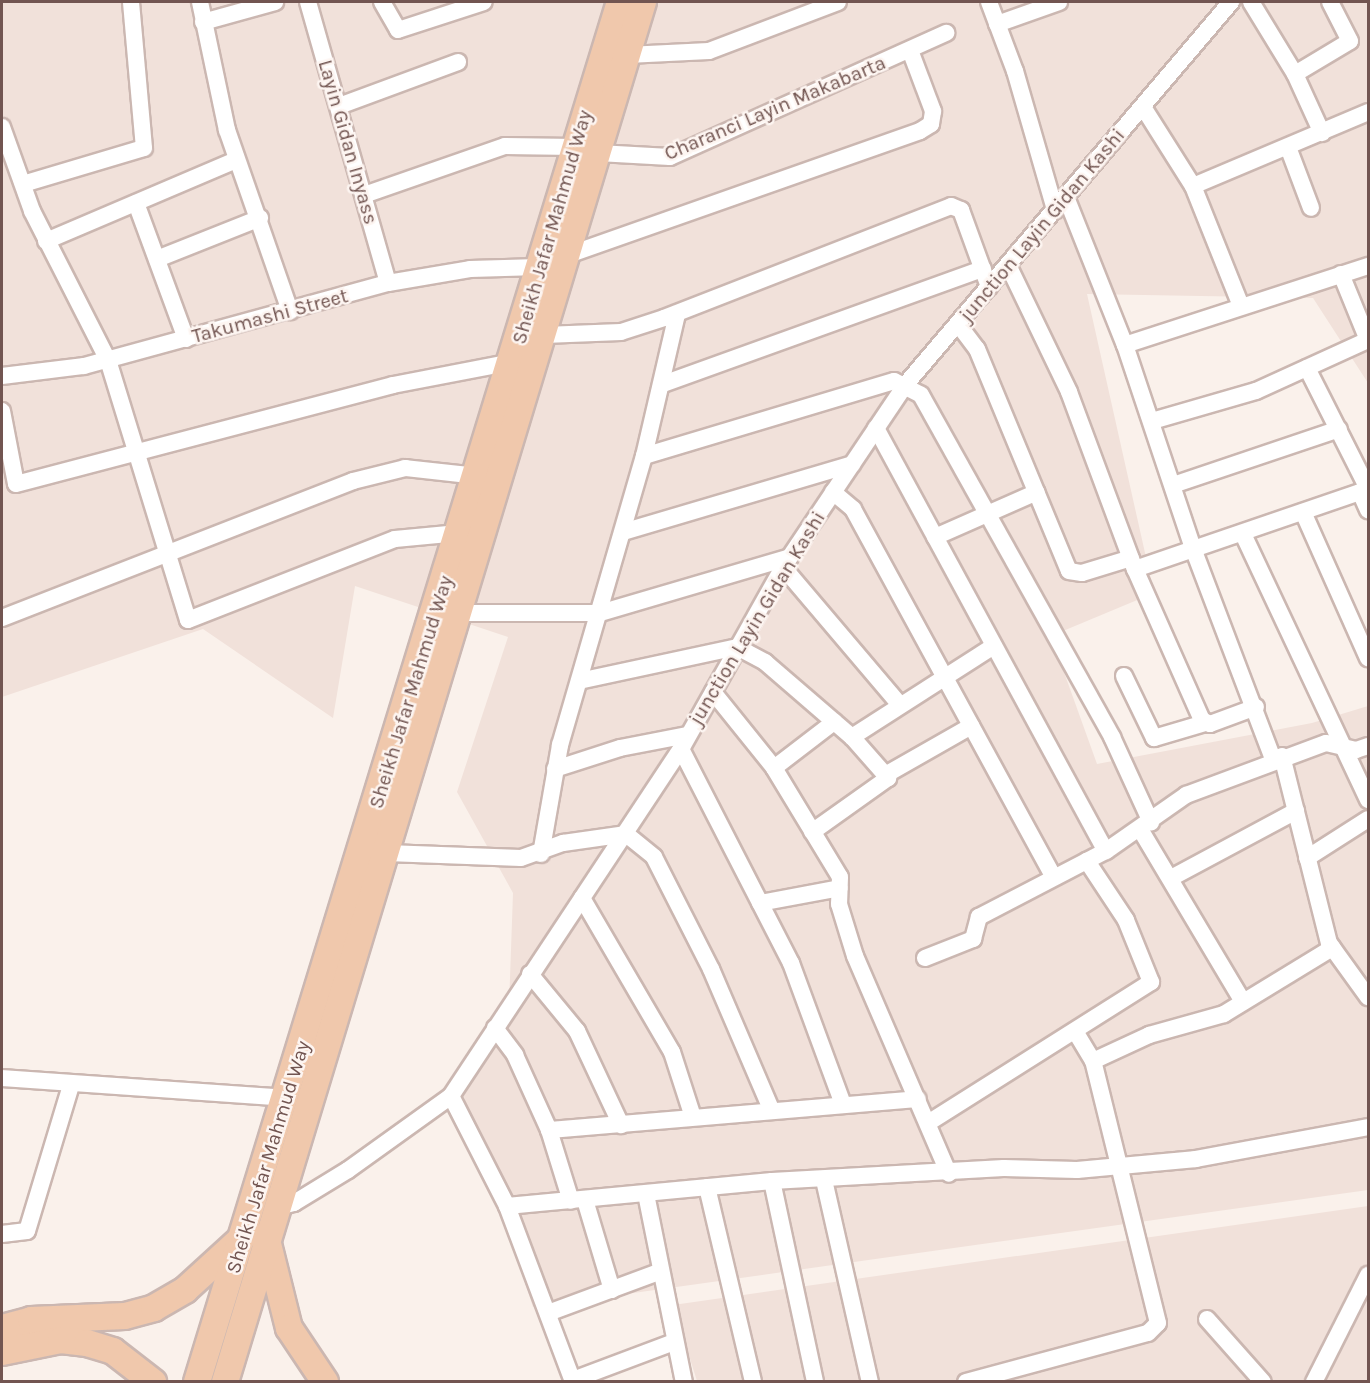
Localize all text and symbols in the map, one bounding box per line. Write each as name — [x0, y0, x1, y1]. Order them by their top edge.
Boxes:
street label: Charanci Layin Makabarta — [661, 50, 889, 166]
street label: Layin Gidan Inyass — [313, 57, 383, 227]
street label: Sheikh Jafar Mahmud Way — [507, 107, 597, 347]
street label: junction Layin Gidan Kashi — [954, 124, 1130, 326]
street label: Takumashi Street — [189, 284, 351, 348]
street label: junction Layin Gidan Kashi — [684, 507, 830, 729]
street label: Sheikh Jafar Mahmud Way — [364, 573, 458, 811]
street label: Sheikh Jafar Mahmud Way — [221, 1038, 315, 1276]

